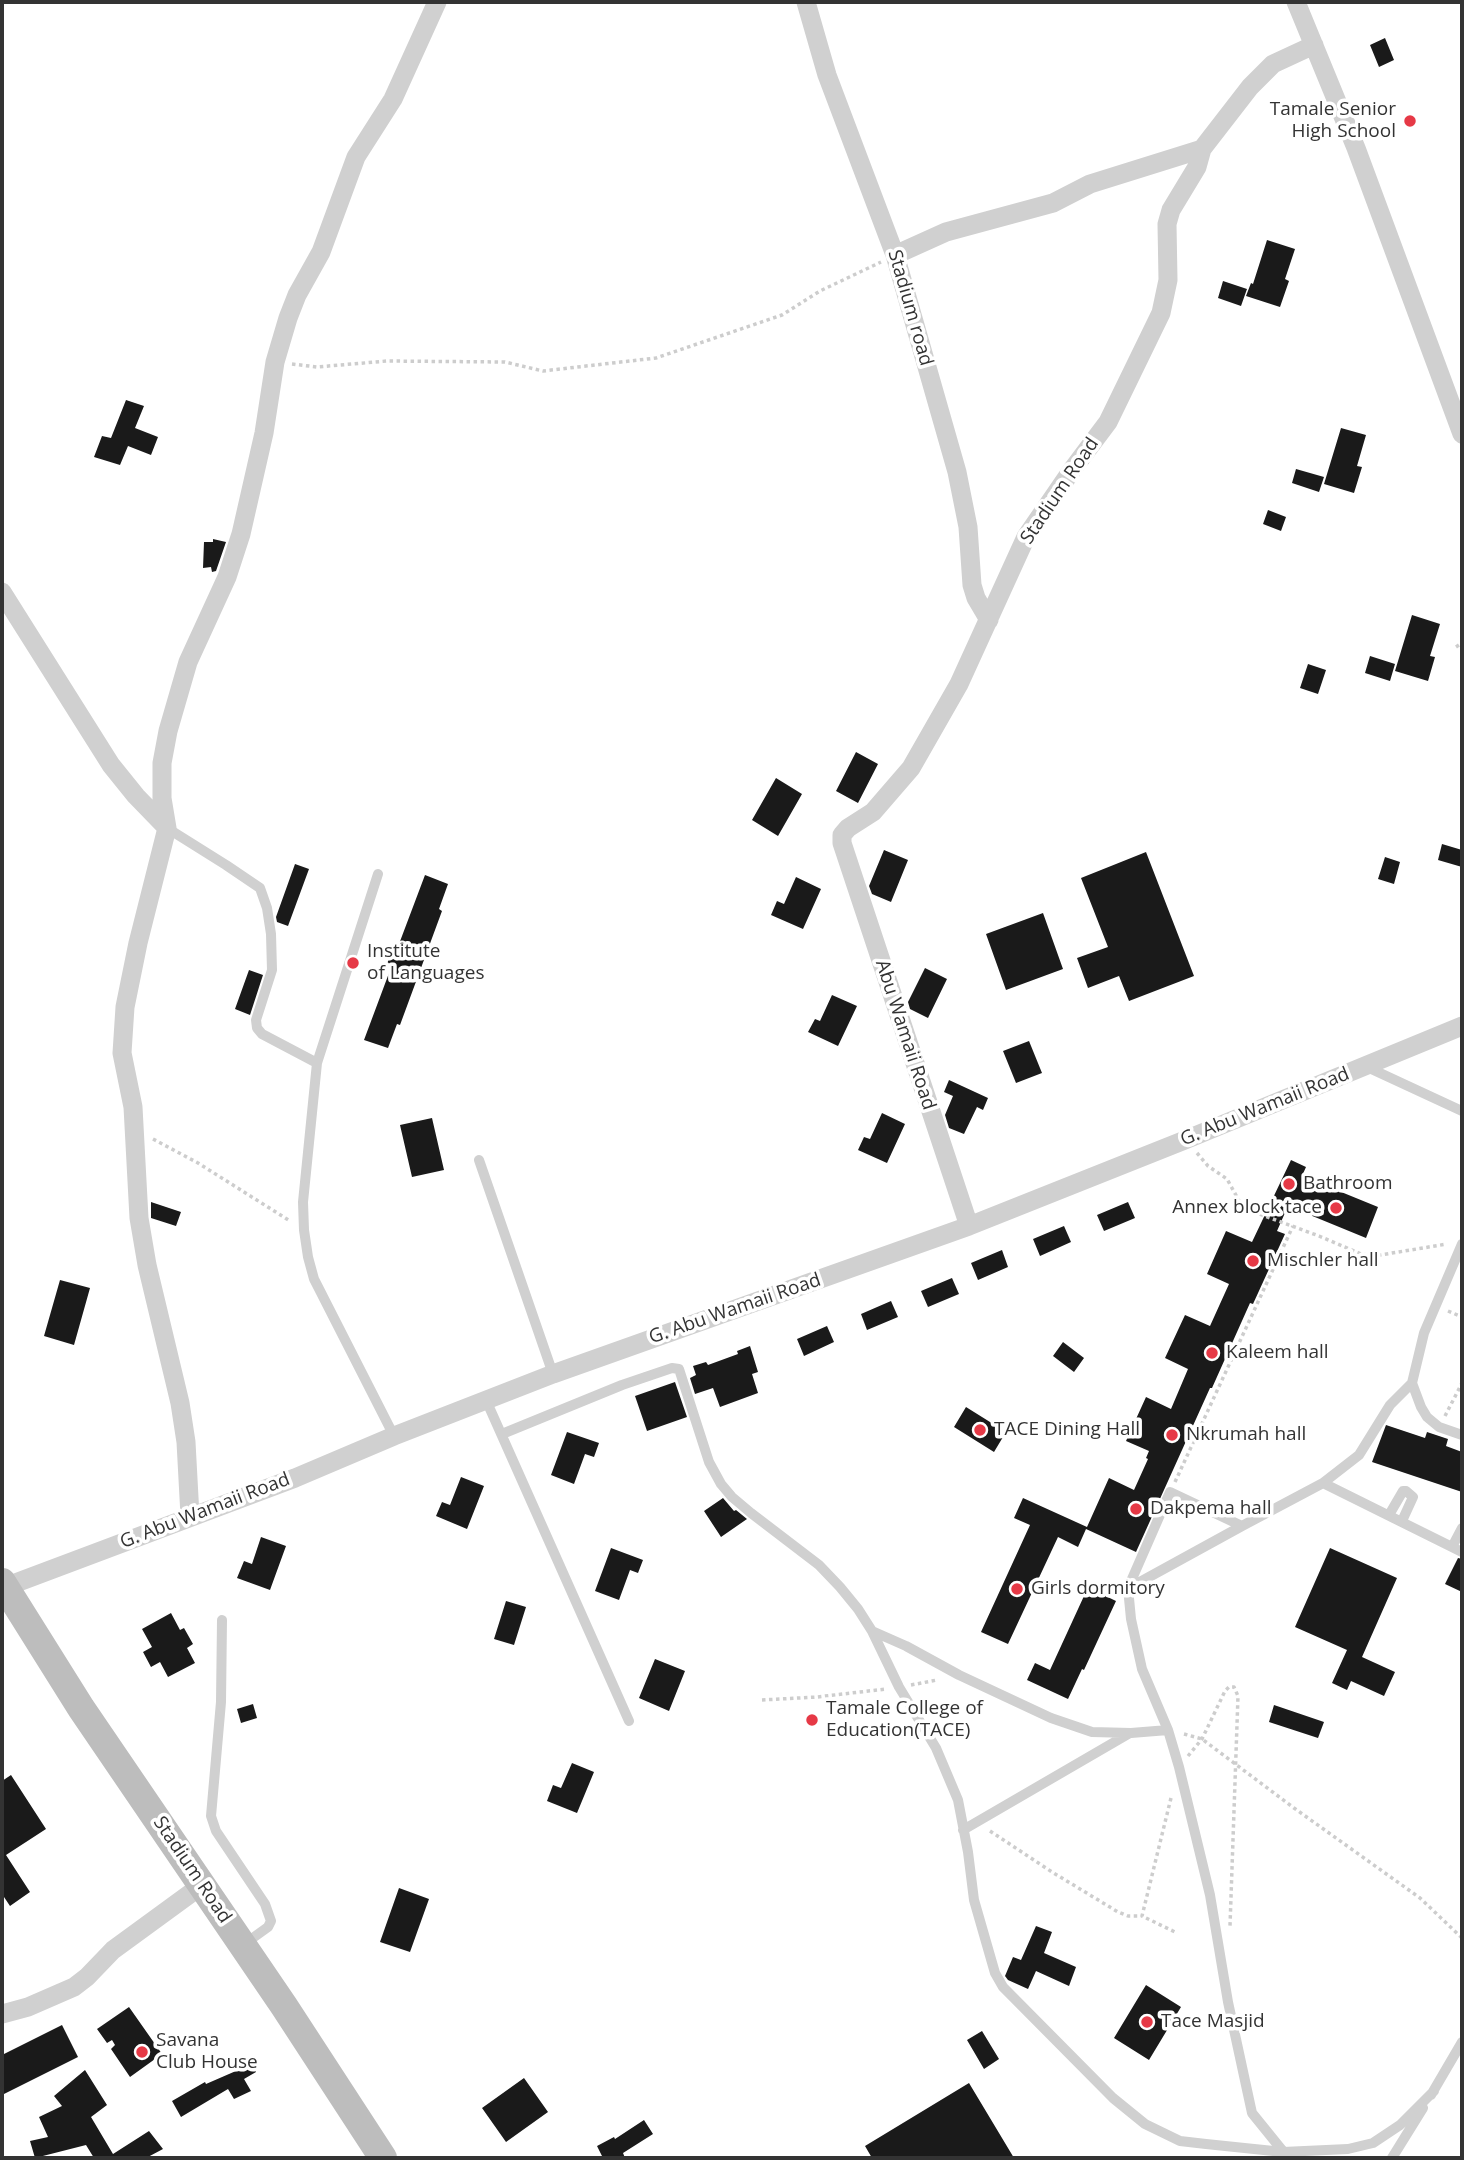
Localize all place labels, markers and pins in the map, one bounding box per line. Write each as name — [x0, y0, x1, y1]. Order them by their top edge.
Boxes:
place label: Tamale Senior High School — [1270, 99, 1396, 143]
marker: Tamale Senior High School — [1402, 113, 1418, 129]
place label: Institute of Languages — [367, 941, 484, 985]
marker: Institute of Languages — [345, 955, 361, 971]
place label: Bathroom — [1303, 1173, 1392, 1195]
marker: Bathroom — [1281, 1176, 1297, 1192]
place label: Annex block tace — [1172, 1197, 1322, 1219]
marker: Annex block tace — [1328, 1200, 1344, 1216]
place label: Mischler hall — [1267, 1250, 1379, 1272]
marker: Mischler hall — [1245, 1253, 1261, 1269]
place label: Kaleem hall — [1226, 1342, 1329, 1364]
marker: Kaleem hall — [1204, 1345, 1220, 1361]
place label: TACE Dining Hall — [994, 1419, 1140, 1441]
marker: TACE Dining Hall — [972, 1422, 988, 1438]
place label: Nkrumah hall — [1186, 1424, 1306, 1446]
marker: Nkrumah hall — [1164, 1427, 1180, 1443]
place label: Dakpema hall — [1150, 1498, 1272, 1520]
marker: Dakpema hall — [1128, 1501, 1144, 1517]
place label: Girls dormitory — [1031, 1578, 1165, 1600]
marker: Girls dormitory — [1009, 1581, 1025, 1597]
place label: Tamale College of Education(TACE) — [826, 1698, 983, 1742]
marker: Tamale College of Education(TACE) — [804, 1712, 820, 1728]
place label: Tace Masjid — [1161, 2011, 1265, 2033]
marker: Tace Masjid — [1139, 2014, 1155, 2030]
place label: Savana Club House — [156, 2030, 258, 2074]
marker: Savana Club House — [134, 2044, 150, 2060]

